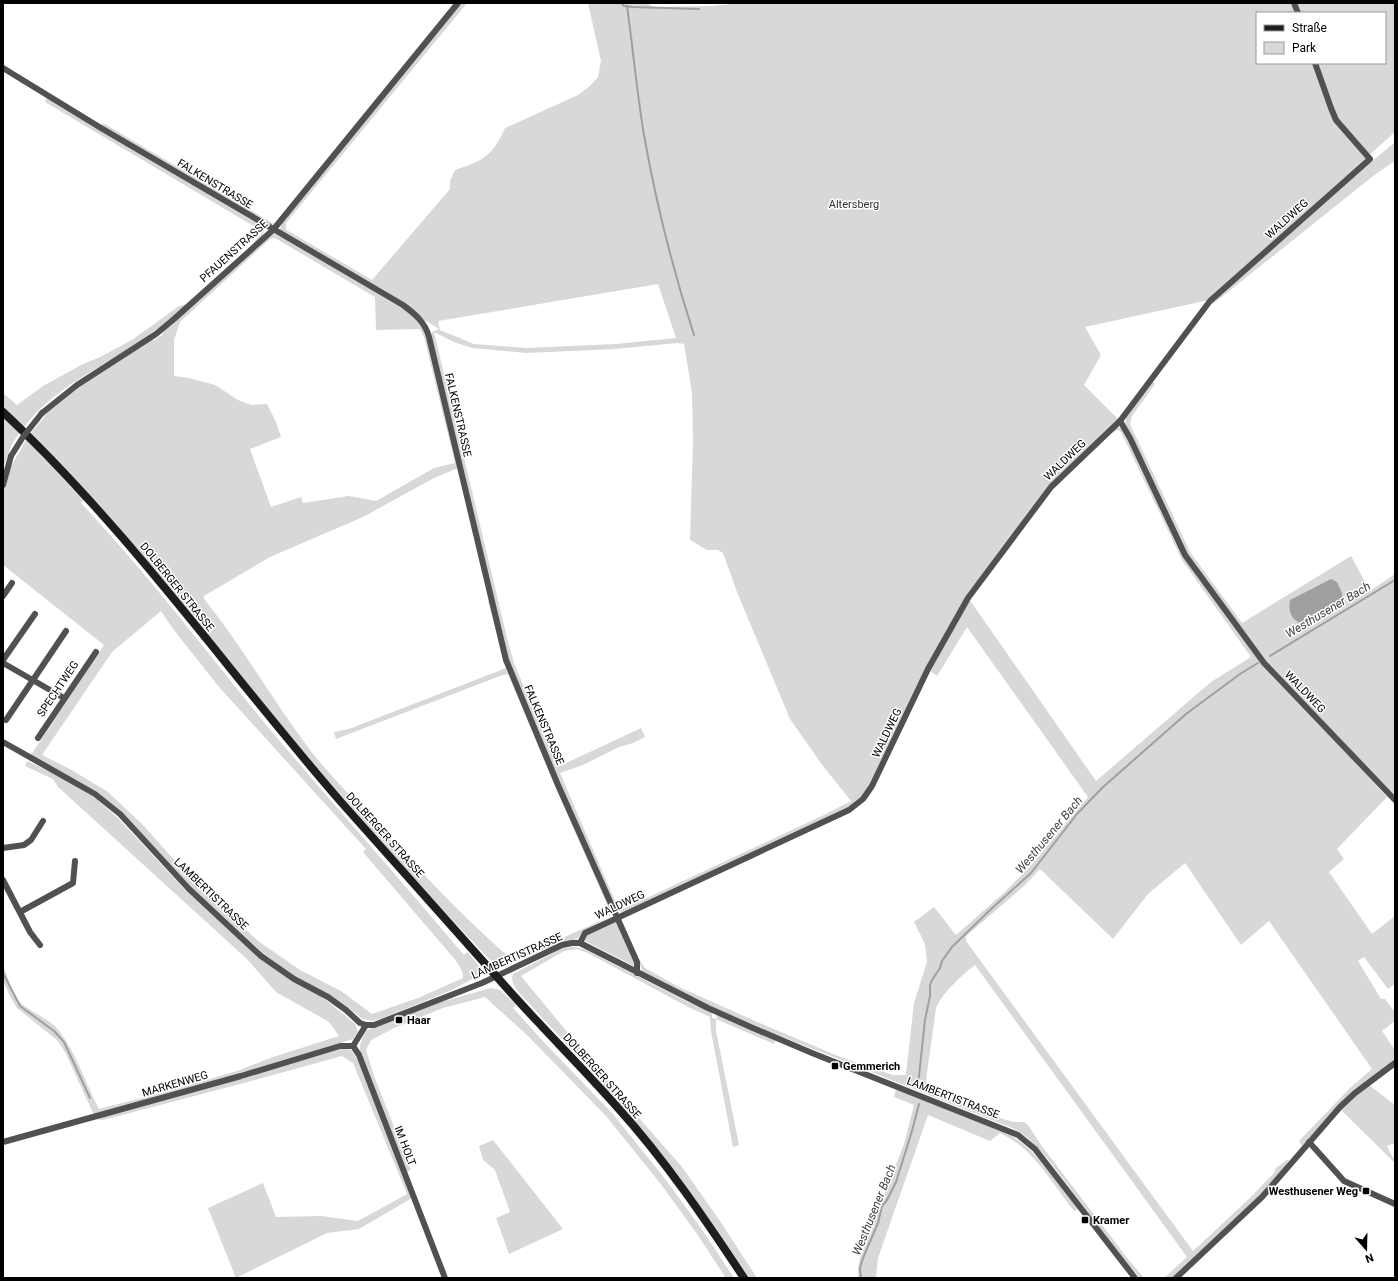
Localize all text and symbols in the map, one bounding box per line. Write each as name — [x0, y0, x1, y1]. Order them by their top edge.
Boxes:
legend — [1256, 12, 1386, 64]
text: Straße — [1292, 21, 1327, 35]
text: Park — [1292, 41, 1317, 55]
street label: FALKENSTRASSE — [175, 156, 255, 212]
street label: WALDWEG — [1263, 196, 1311, 242]
park label: Altersberg — [829, 198, 879, 211]
street label: PFAUENSTRASSE — [197, 217, 271, 285]
street label: FALKENSTRASSE — [442, 372, 474, 458]
street label: WALDWEG — [1041, 437, 1089, 483]
street label: DOLBERGER STRASSE — [137, 540, 217, 634]
water label: Westhusener Bach — [1283, 579, 1373, 641]
street label: SPECHTWEG — [35, 659, 81, 719]
street label: WALDWEG — [1282, 668, 1328, 716]
street label: FALKENSTRASSE — [521, 683, 567, 767]
street label: WALDWEG — [869, 706, 905, 760]
street label: DOLBERGER STRASSE — [343, 790, 427, 880]
water label: Westhusener Bach — [1013, 793, 1085, 877]
street label: LAMBERTISTRASSE — [171, 855, 251, 933]
street label: WALDWEG — [593, 888, 647, 922]
street label: LAMBERTISTRASSE — [470, 930, 564, 982]
place label: Haar — [407, 1014, 431, 1027]
marker: Haar — [394, 1015, 404, 1025]
street label: DOLBERGER STRASSE — [560, 1031, 644, 1121]
place label: Gemmerich — [843, 1060, 900, 1073]
marker: Gemmerich — [830, 1061, 840, 1071]
street label: MARKENWEG — [140, 1068, 210, 1100]
street label: LAMBERTISTRASSE — [905, 1074, 1001, 1122]
street label: IM HOLT — [391, 1124, 419, 1168]
water label: Westhusener Bach — [849, 1163, 899, 1257]
place label: Westhusener Weg — [1269, 1185, 1358, 1198]
marker: Westhusener Weg — [1361, 1186, 1371, 1196]
place label: Kramer — [1093, 1214, 1129, 1227]
marker: Kramer — [1080, 1215, 1090, 1225]
north arrow — [1346, 1229, 1386, 1269]
text: N — [1363, 1250, 1375, 1265]

